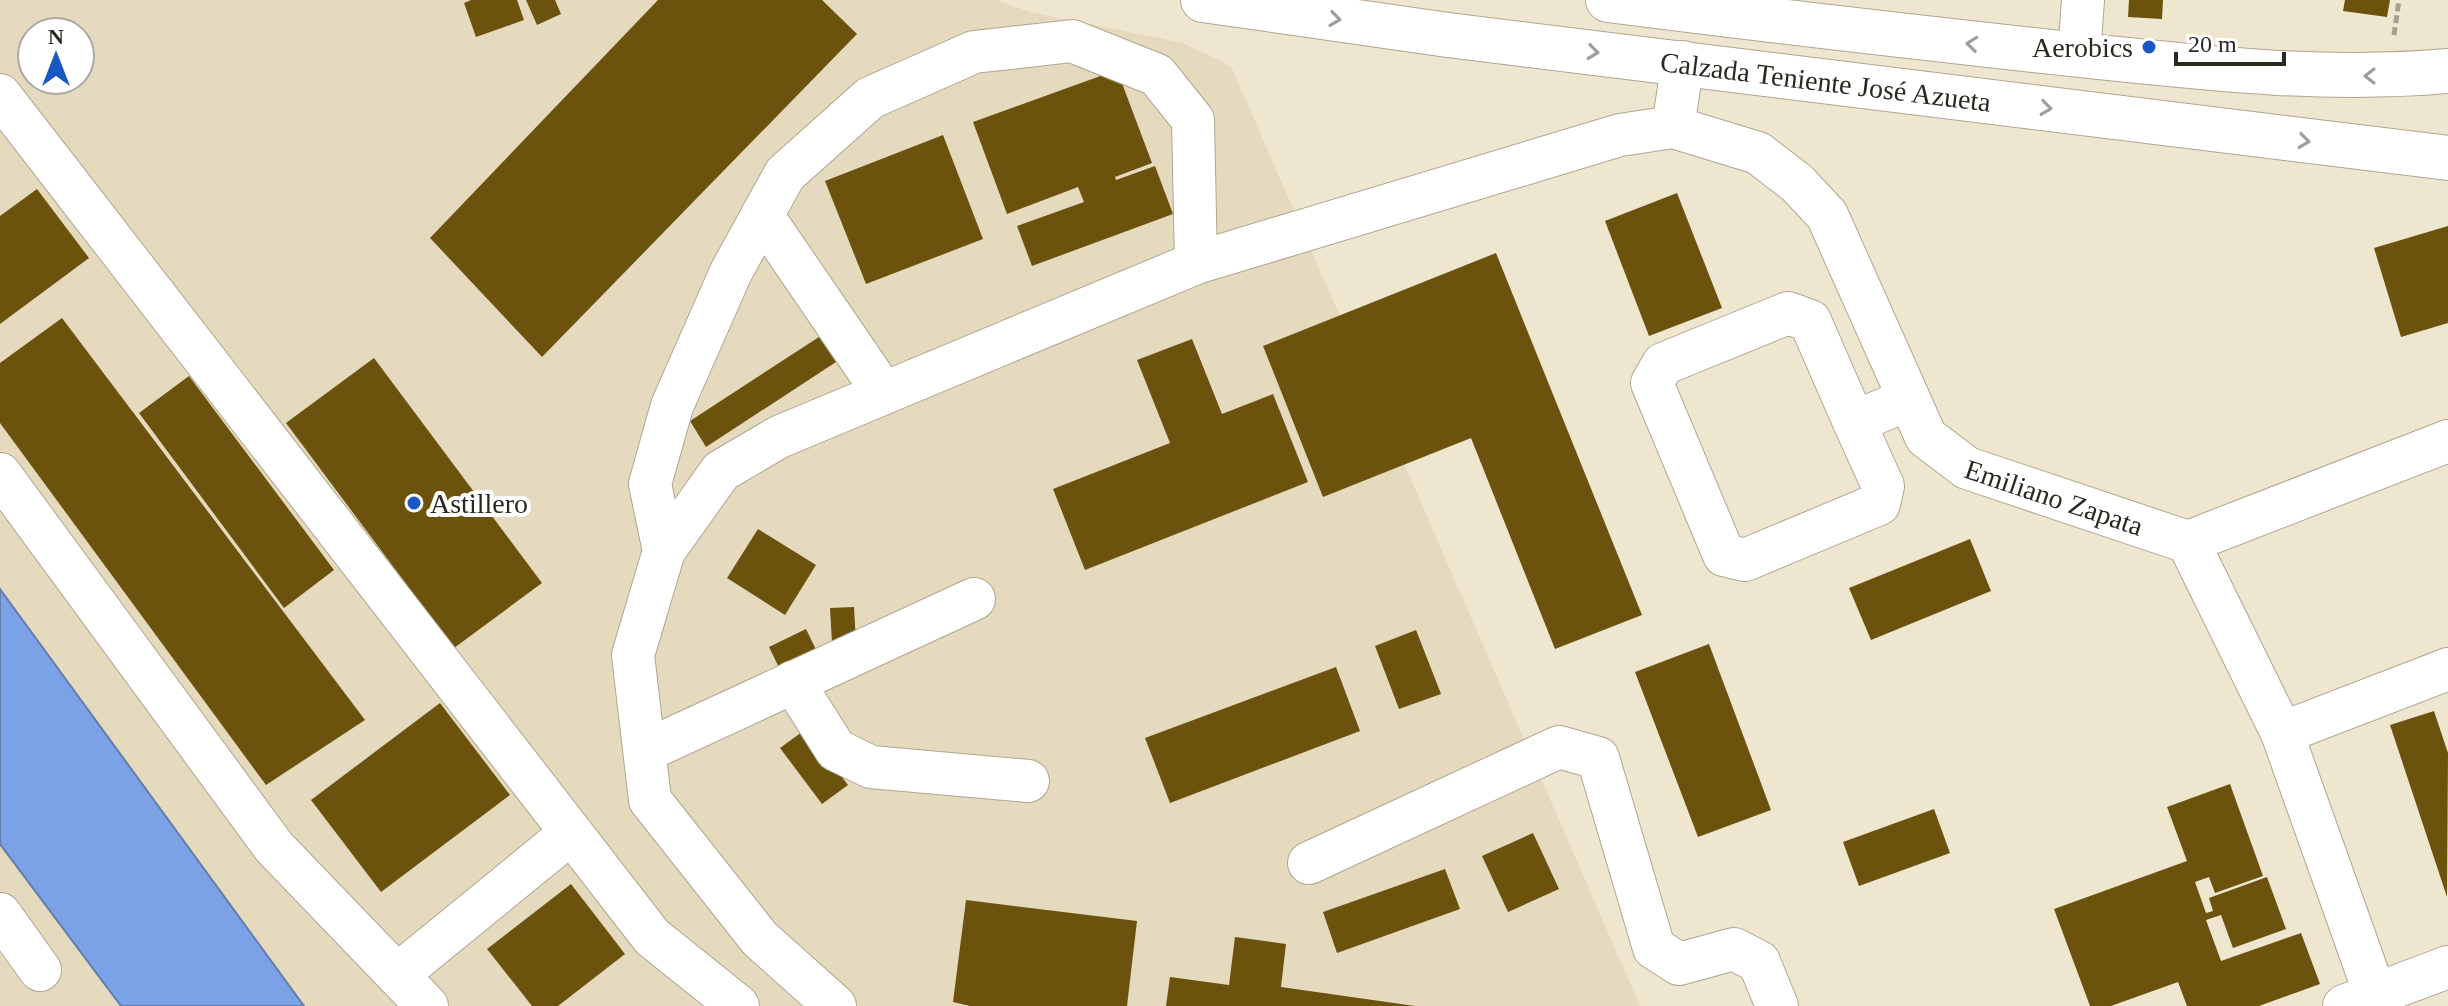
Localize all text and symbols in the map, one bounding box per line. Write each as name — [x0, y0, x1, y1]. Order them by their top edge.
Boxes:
one-way arrow — [1328, 10, 1342, 27]
north arrow — [16, 16, 96, 96]
scale bar — [2176, 16, 2284, 66]
text: N — [48, 24, 64, 49]
text: 20 m — [2188, 31, 2237, 57]
place label: Aerobics — [2032, 32, 2133, 63]
one-way arrow — [1965, 35, 1978, 52]
marker: Aerobics — [2140, 38, 2158, 56]
one-way arrow — [1586, 43, 1600, 60]
street label: Calzada Teniente José Azueta — [1659, 46, 1993, 118]
one-way arrow — [2363, 67, 2376, 85]
one-way arrow — [2040, 100, 2053, 117]
one-way arrow — [2297, 132, 2310, 149]
street label: Emiliano Zapata — [1961, 453, 2147, 542]
place label: Astillero — [430, 488, 528, 519]
marker: Astillero — [405, 494, 423, 512]

